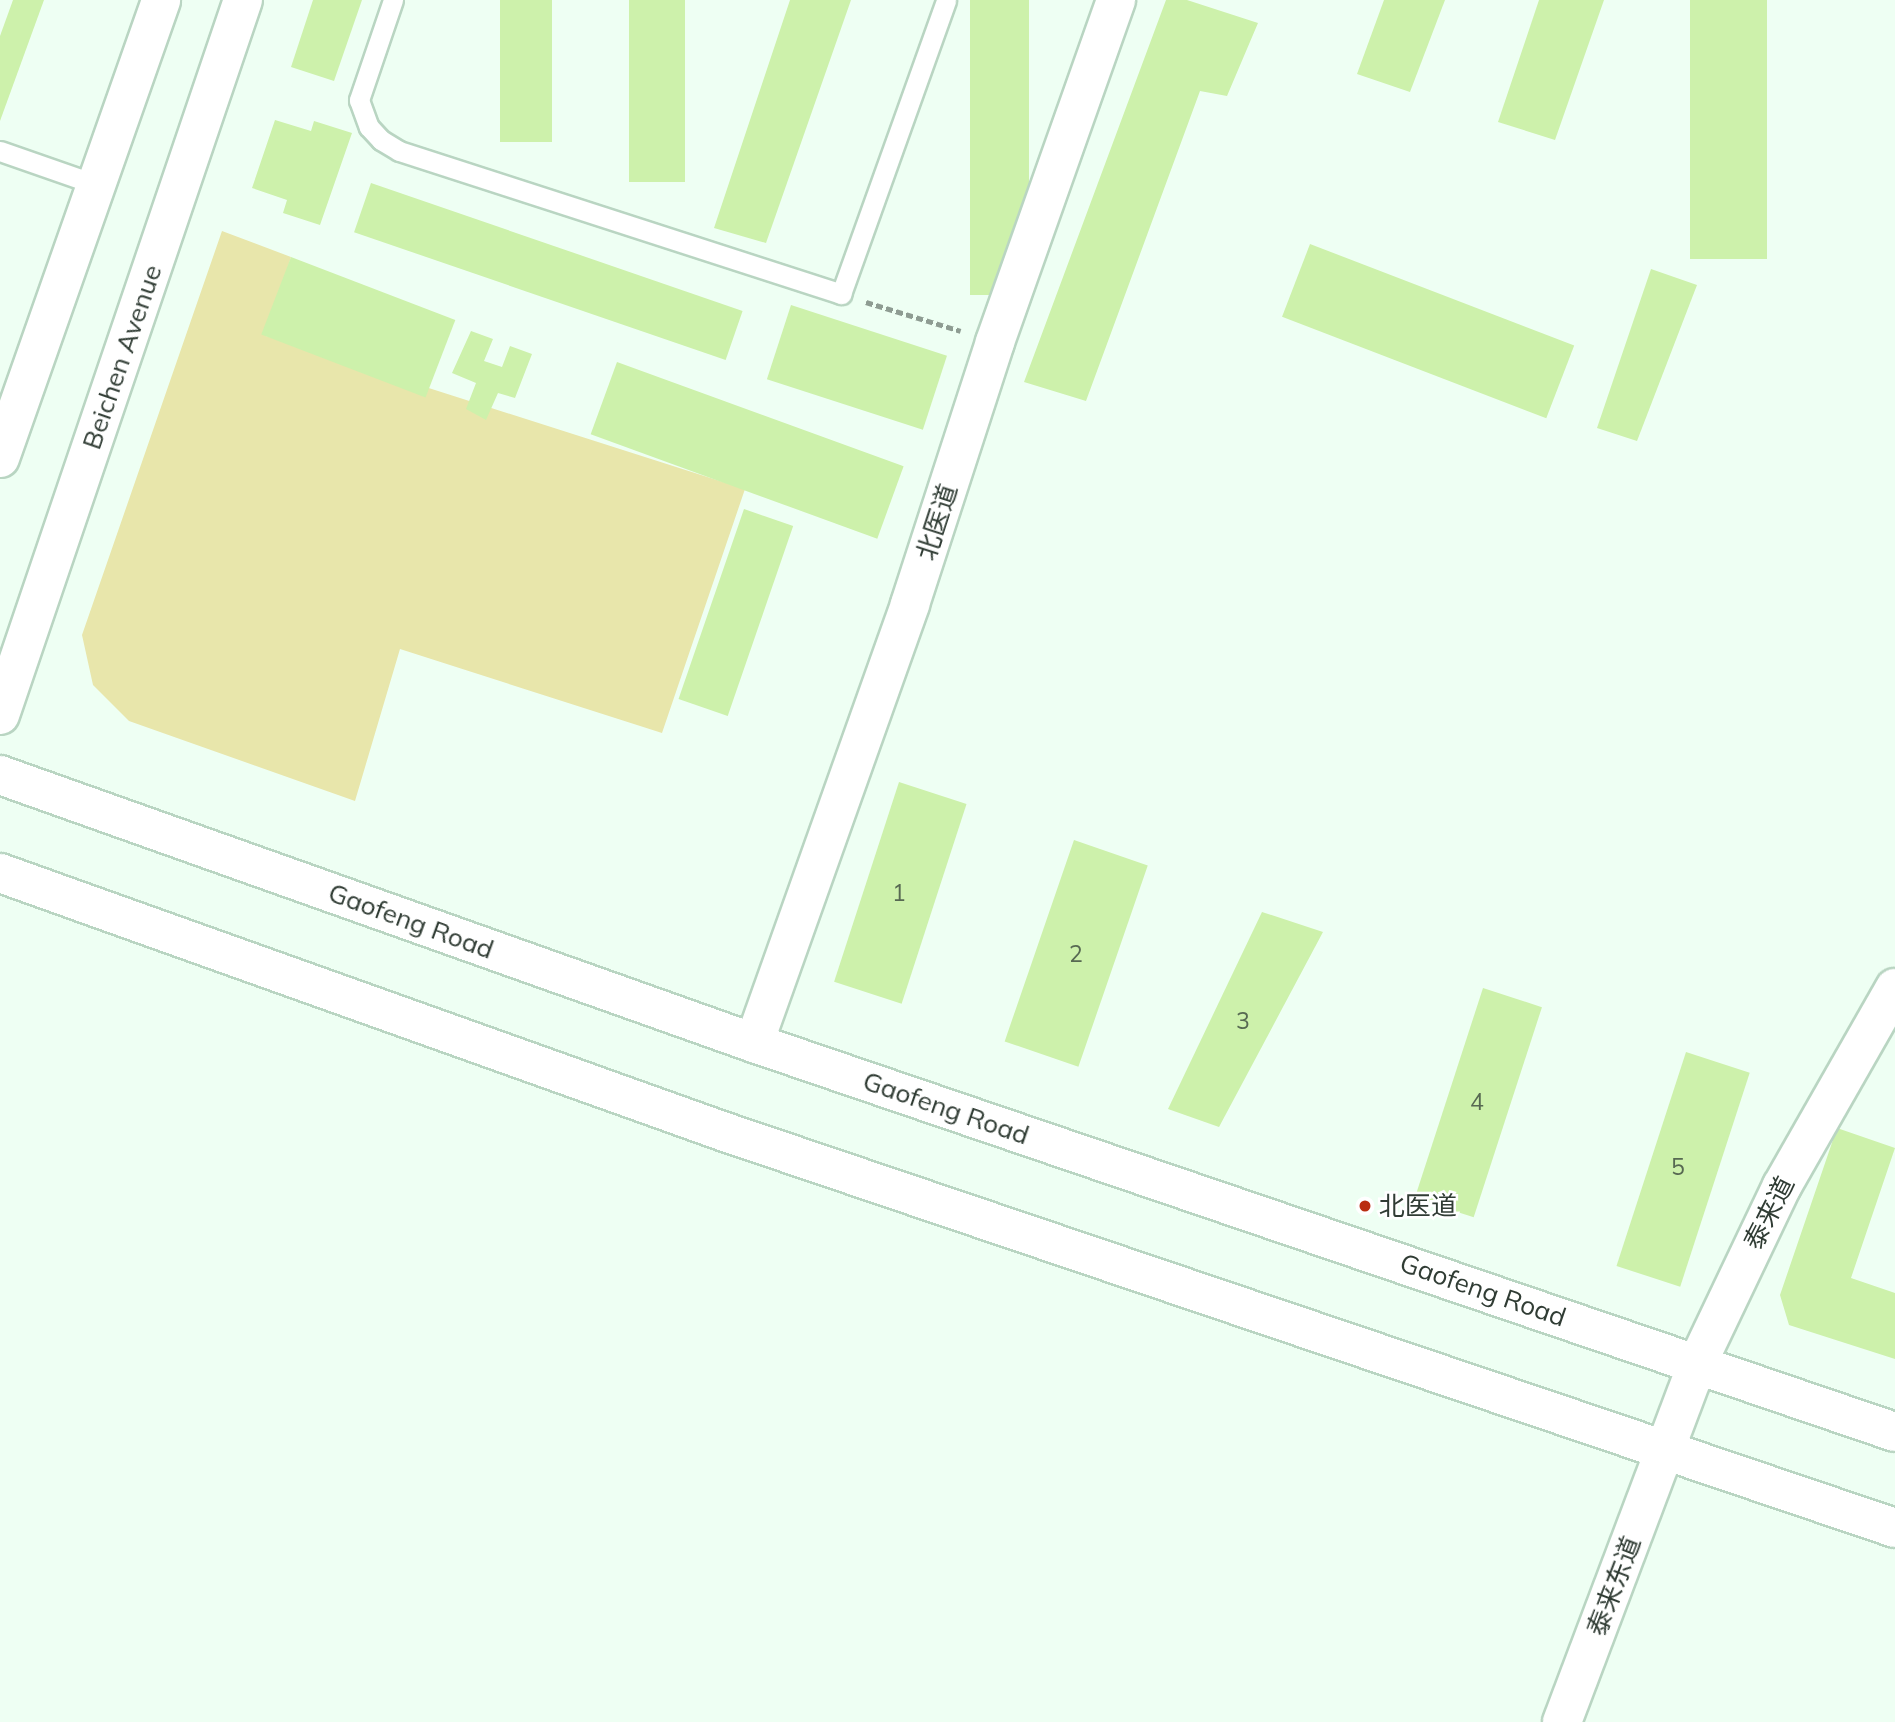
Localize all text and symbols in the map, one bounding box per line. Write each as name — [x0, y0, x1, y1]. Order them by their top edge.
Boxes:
street label: Beichen Avenue — [76, 261, 168, 453]
street label: 北医道 — [910, 480, 964, 564]
street label: Gaofeng Road — [324, 877, 498, 965]
house number: 1 — [892, 879, 906, 907]
house number: 2 — [1069, 940, 1083, 968]
house number: 3 — [1236, 1007, 1250, 1035]
street label: Gaofeng Road — [859, 1065, 1033, 1151]
house number: 4 — [1470, 1088, 1484, 1116]
house number: 5 — [1671, 1153, 1685, 1181]
street label: 泰来道 — [1737, 1171, 1801, 1255]
place label: 北医道 — [1379, 1190, 1457, 1222]
marker: 北医道 — [1357, 1198, 1373, 1214]
street label: Gaofeng Road — [1396, 1247, 1570, 1333]
street label: 泰来东道 — [1581, 1532, 1647, 1640]

